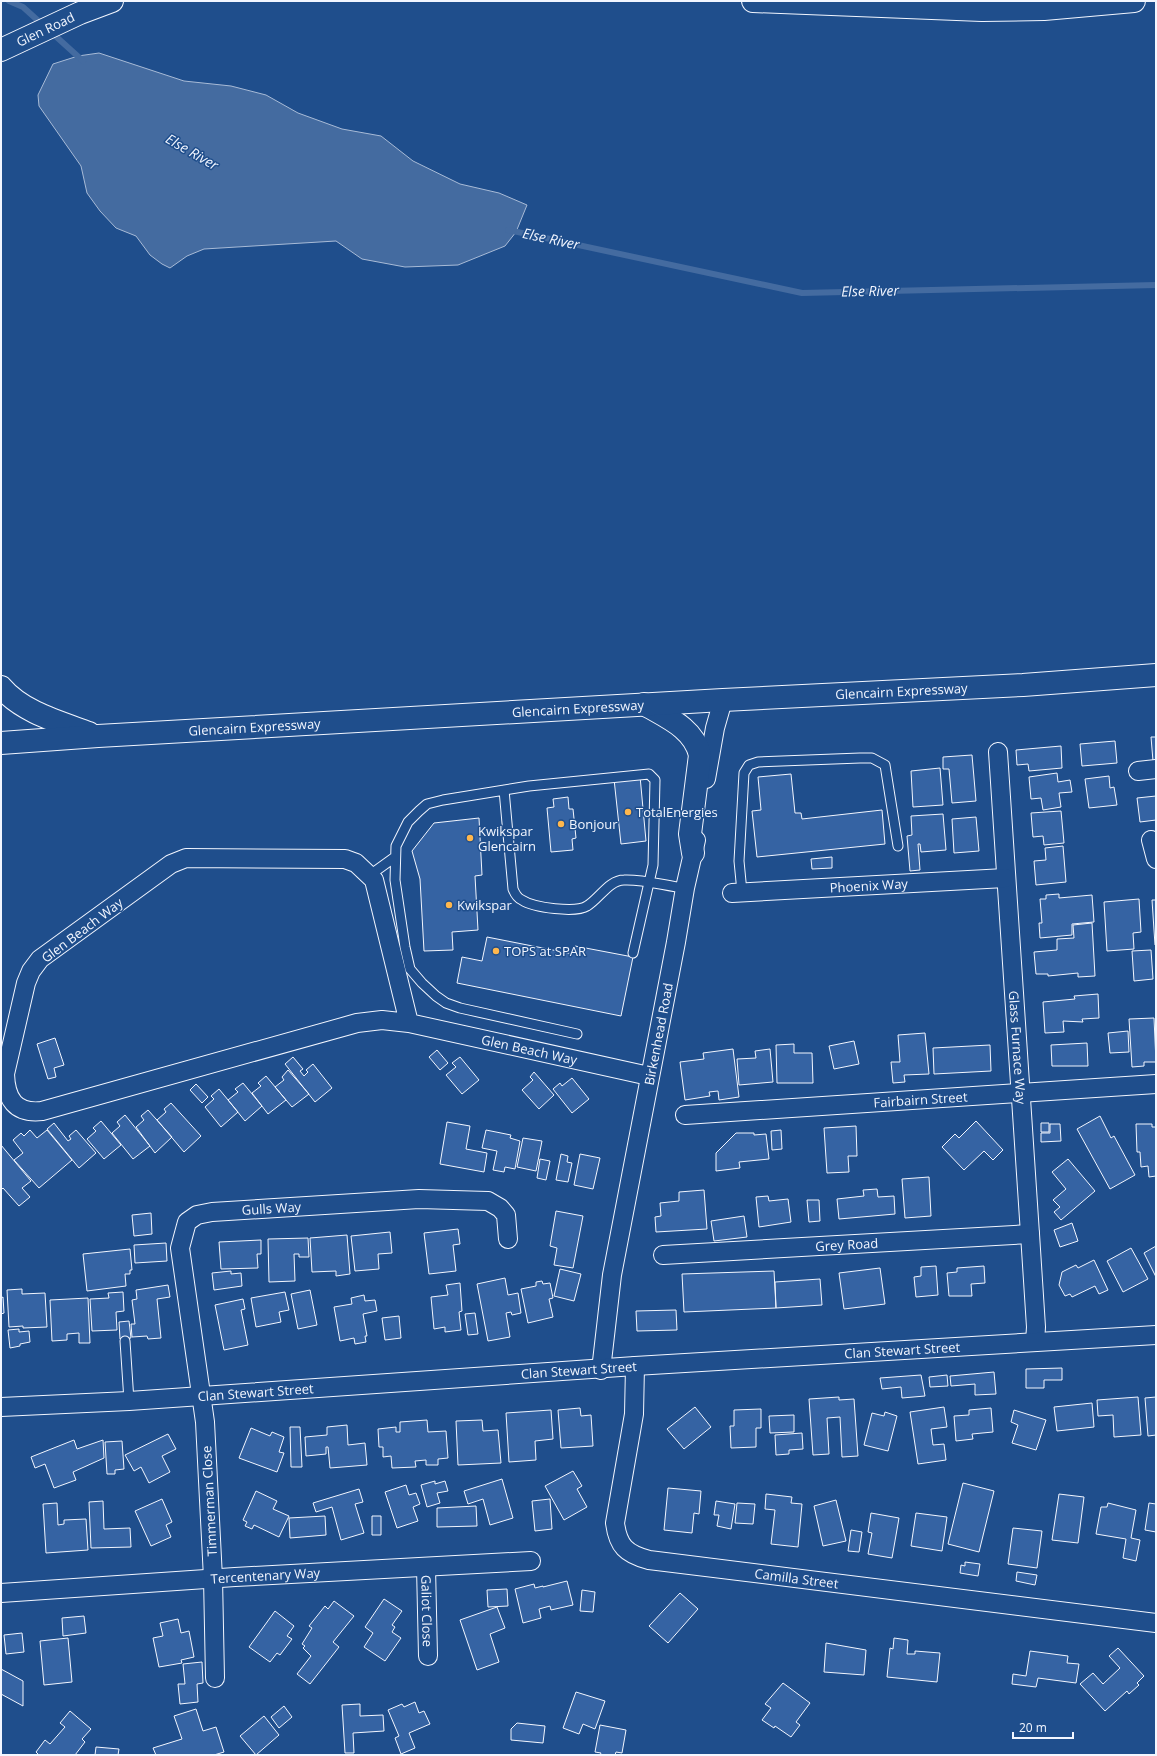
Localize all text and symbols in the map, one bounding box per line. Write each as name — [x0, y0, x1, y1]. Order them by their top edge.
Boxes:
street label: Glen Road — [13, 8, 77, 51]
water label: Else River — [162, 129, 222, 175]
water label: Else River — [521, 223, 582, 254]
water label: Else River — [841, 280, 900, 301]
street label: Glencairn Expressway — [835, 679, 969, 703]
street label: Glencairn Expressway — [511, 696, 645, 721]
street label: Glencairn Expressway — [188, 714, 322, 740]
place label: TotalEnergies — [636, 803, 718, 821]
marker: TotalEnergies — [623, 807, 633, 817]
place label: Bonjour — [569, 815, 618, 833]
marker: Bonjour — [556, 819, 566, 829]
place label: Kwikspar Glencairn — [478, 822, 536, 855]
marker: Kwikspar Glencairn — [465, 833, 475, 843]
street label: Phoenix Way — [829, 874, 909, 897]
street label: Glen Beach Way — [38, 893, 127, 967]
place label: Kwikspar — [457, 896, 513, 914]
marker: Kwikspar — [444, 900, 454, 910]
place label: TOPS at SPAR — [504, 942, 586, 960]
marker: TOPS at SPAR — [491, 946, 501, 956]
street label: Birkenhead Road — [640, 981, 677, 1087]
street label: Glass Furnace Way — [1005, 990, 1030, 1105]
street label: Glen Beach Way — [480, 1030, 579, 1069]
street label: Fairbairn Street — [873, 1087, 968, 1112]
street label: Gulls Way — [241, 1197, 302, 1219]
street label: Grey Road — [815, 1234, 879, 1255]
street label: Clan Stewart Street — [844, 1338, 961, 1363]
street label: Clan Stewart Street — [520, 1357, 638, 1383]
street label: Clan Stewart Street — [197, 1379, 315, 1405]
street label: Timmerman Close — [197, 1445, 221, 1557]
street label: Tercentenary Way — [210, 1563, 321, 1588]
street label: Camilla Street — [754, 1564, 840, 1593]
street label: Galiot Close — [417, 1575, 437, 1647]
scale bar — [1013, 1714, 1073, 1740]
text: 20 m — [1019, 1719, 1047, 1736]

